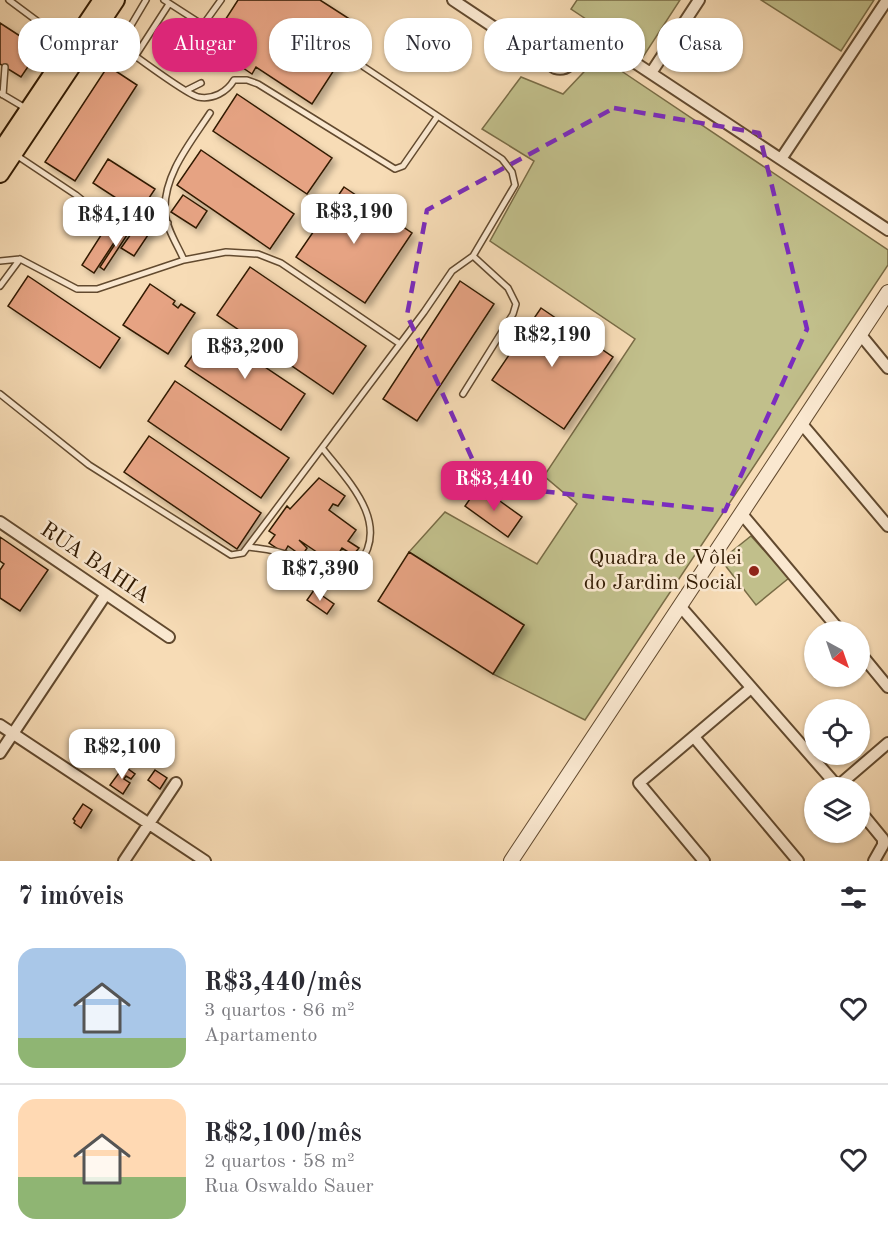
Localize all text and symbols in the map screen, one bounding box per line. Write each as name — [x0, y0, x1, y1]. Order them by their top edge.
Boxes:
chip: Comprar — [18, 18, 140, 72]
chip: Alugar — [152, 18, 257, 72]
chip: Filtros — [269, 18, 372, 72]
chip: Novo — [384, 18, 472, 72]
chip: Apartamento — [484, 18, 645, 72]
chip: Casa — [657, 18, 743, 72]
pin: R$3,190 — [299, 194, 409, 245]
pin: R$4,140 — [61, 197, 171, 248]
text: R$3,190 — [315, 203, 393, 223]
text: R$4,140 — [77, 206, 155, 226]
pin: R$2,190 — [497, 317, 607, 368]
text: R$2,190 — [513, 326, 591, 346]
pin: R$3,200 — [190, 329, 300, 380]
text: R$3,200 — [206, 338, 284, 358]
pin: R$3,440 — [439, 461, 549, 512]
text: R$3,440 — [455, 470, 533, 490]
street label: RUA BAHIA — [36, 518, 154, 608]
place label: Quadra de Vôlei do Jardim Social — [584, 547, 742, 594]
pin: R$7,390 — [265, 551, 375, 602]
text: R$7,390 — [281, 560, 359, 580]
marker: Quadra de Vôlei do Jardim Social — [747, 564, 761, 578]
north arrow — [804, 621, 870, 687]
map controls — [804, 621, 870, 843]
button: locate — [804, 699, 870, 765]
pin: R$2,100 — [67, 729, 177, 780]
text: R$2,100 — [83, 738, 161, 758]
button: layers — [804, 777, 870, 843]
icon: filters — [837, 881, 870, 914]
text: 7 imóveis — [18, 884, 124, 910]
text: R$3,440/mês — [204, 970, 362, 996]
icon: home — [66, 972, 138, 1044]
icon: heart — [837, 992, 870, 1025]
text: 3 quartos · 86 m² — [204, 1001, 355, 1021]
text: Apartamento — [204, 1026, 317, 1046]
text: R$2,100/mês — [204, 1121, 362, 1147]
icon: home — [66, 1123, 138, 1195]
icon: heart — [837, 1143, 870, 1176]
text: 2 quartos · 58 m² — [204, 1152, 355, 1172]
text: Rua Oswaldo Sauer — [204, 1177, 374, 1197]

